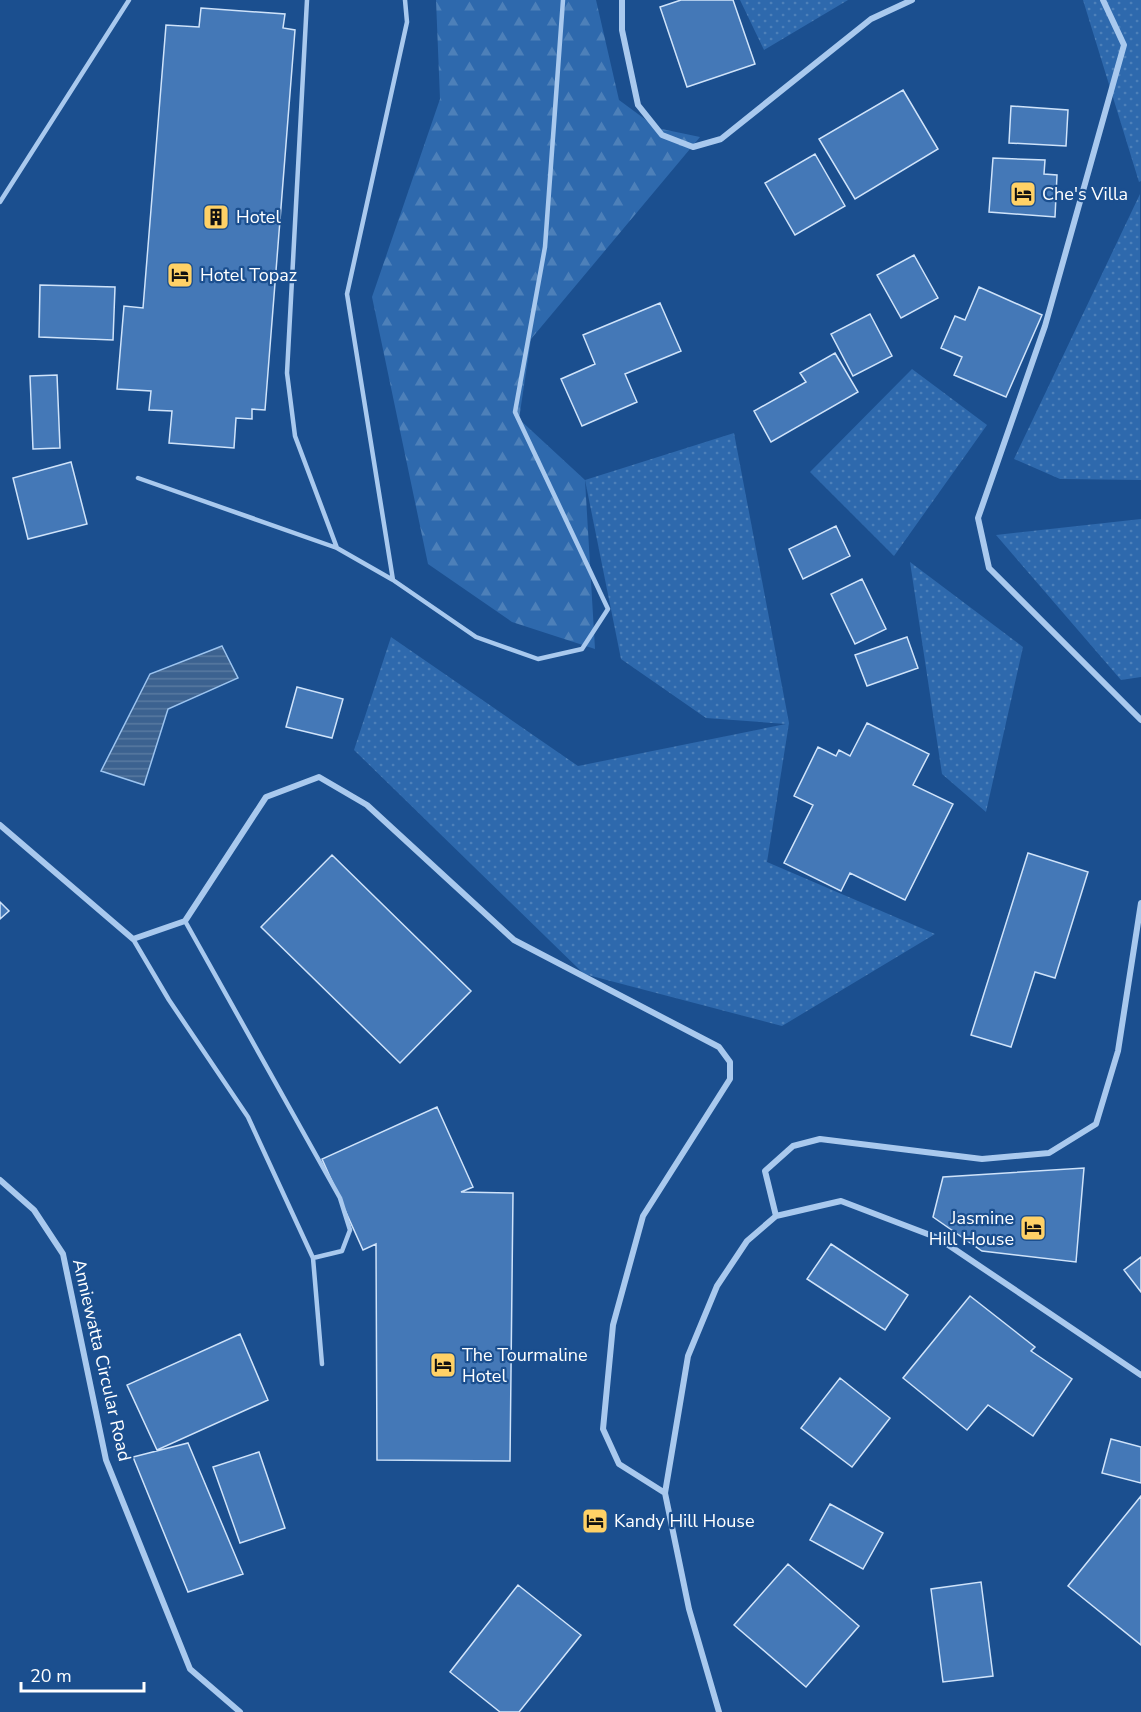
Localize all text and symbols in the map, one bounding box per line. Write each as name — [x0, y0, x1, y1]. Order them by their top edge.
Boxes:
hotel icon: Che's Villa — [1008, 179, 1038, 209]
place label: Che's Villa — [1042, 182, 1128, 206]
building icon: Hotel — [201, 202, 231, 232]
place label: Hotel — [236, 205, 281, 229]
hotel icon: Hotel Topaz — [165, 260, 195, 290]
place label: Hotel Topaz — [200, 263, 297, 287]
place label: Jasmine Hill House — [929, 1206, 1014, 1251]
hotel icon: Jasmine Hill House — [1018, 1213, 1048, 1243]
street label: Anniewatta Circular Road — [67, 1256, 137, 1464]
place label: The Tourmaline Hotel — [462, 1343, 588, 1388]
hotel icon: The Tourmaline Hotel — [428, 1350, 458, 1380]
hotel icon: Kandy Hill House — [580, 1506, 610, 1536]
place label: Kandy Hill House — [614, 1509, 755, 1533]
scale bar — [21, 1655, 144, 1693]
text: 20 m — [30, 1664, 72, 1688]

